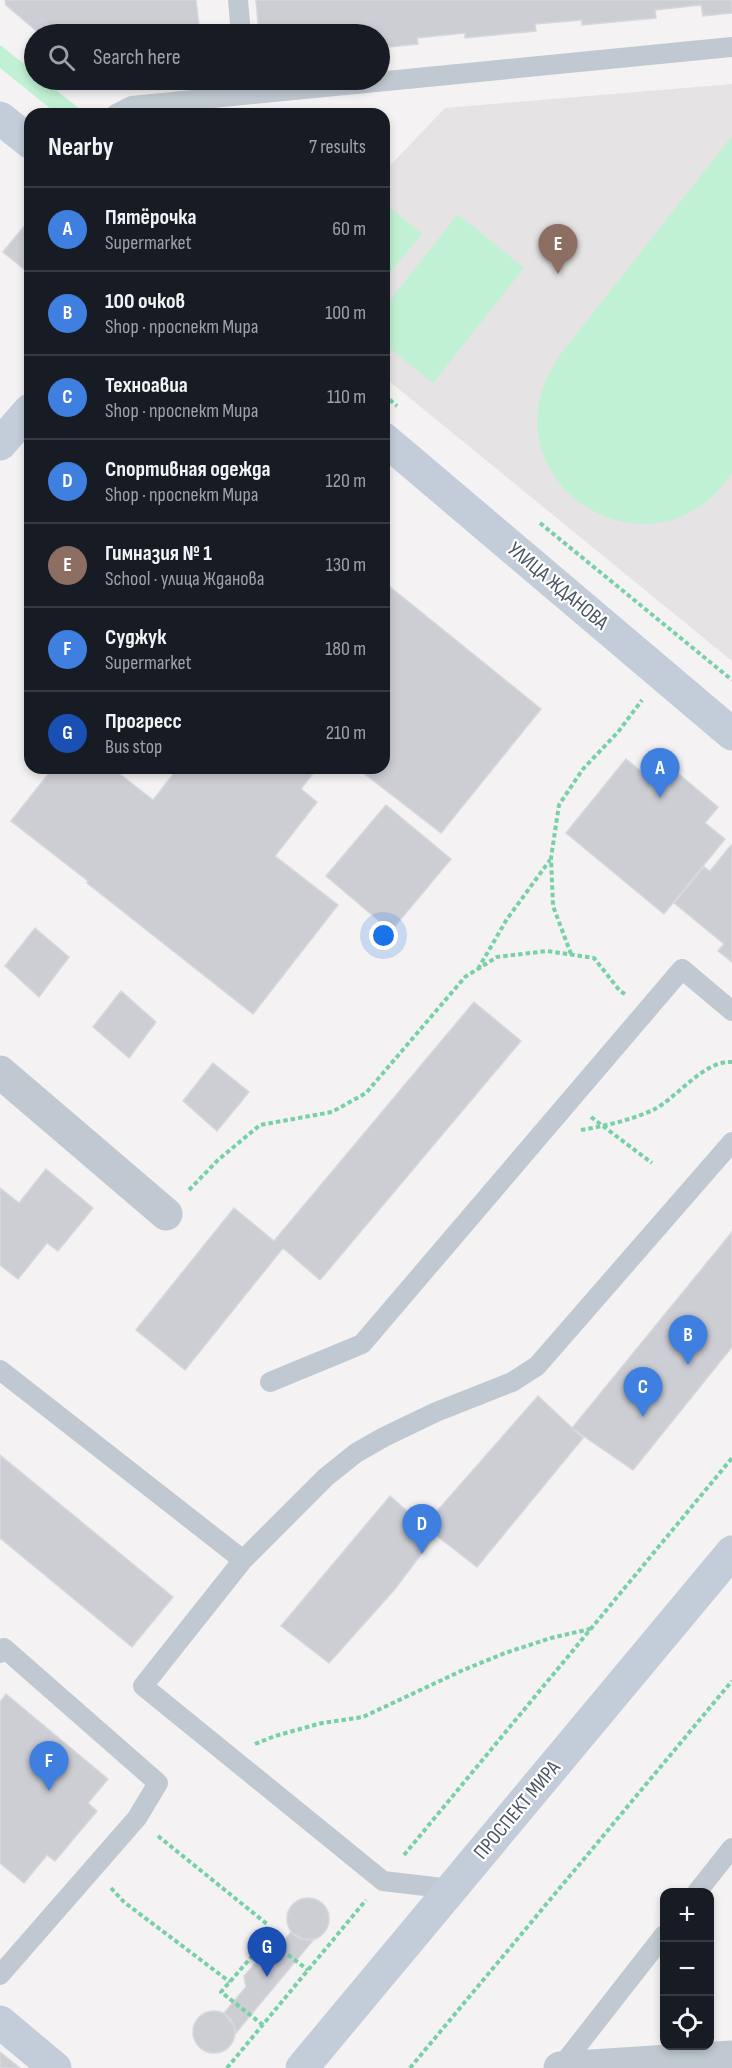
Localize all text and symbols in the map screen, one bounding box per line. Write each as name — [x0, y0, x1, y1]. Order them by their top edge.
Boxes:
search box — [24, 24, 390, 90]
icon: search — [45, 41, 78, 74]
text: Search here — [93, 44, 180, 71]
text: Nearby — [48, 132, 114, 163]
text: 7 results — [309, 135, 366, 159]
text: Пятёрочка — [105, 204, 196, 231]
text: A — [63, 217, 72, 241]
text: 60 m — [332, 217, 366, 241]
pin: E — [538, 224, 578, 274]
text: Supermarket — [105, 231, 192, 255]
text: 100 очков — [105, 288, 185, 315]
text: B — [63, 301, 72, 325]
text: 100 m — [325, 301, 366, 325]
text: Shop · проспект Мира — [105, 315, 258, 339]
text: Техноавиа — [105, 372, 188, 399]
text: C — [62, 385, 73, 409]
text: 110 m — [327, 385, 366, 409]
text: Shop · проспект Мира — [105, 399, 258, 423]
text: Спортивная одежда — [105, 456, 271, 483]
text: D — [62, 469, 73, 493]
text: 120 m — [326, 469, 366, 493]
text: Shop · проспект Мира — [105, 483, 258, 507]
street label: УЛИЦА ЖДАНОВА — [503, 537, 614, 636]
text: Гимназия № 1 — [105, 540, 212, 567]
text: E — [63, 553, 72, 577]
text: 130 m — [326, 553, 366, 577]
text: School · улица Жданова — [105, 567, 265, 591]
text: Суджук — [105, 624, 166, 651]
text: F — [63, 637, 72, 661]
text: 180 m — [325, 637, 366, 661]
text: Supermarket — [105, 651, 192, 675]
text: Прогресс — [105, 708, 182, 735]
text: G — [62, 721, 73, 745]
text: 210 m — [326, 721, 366, 745]
text: Bus stop — [105, 735, 162, 759]
pin: A — [640, 748, 680, 798]
your location — [369, 921, 398, 950]
pin: B — [668, 1316, 708, 1365]
pin: C — [624, 1368, 662, 1417]
pin: D — [402, 1504, 442, 1554]
pin: F — [29, 1742, 68, 1791]
street label: ПРОСПЕКТ МИРА — [469, 1755, 566, 1864]
map controls — [660, 1888, 714, 2050]
button: + — [660, 1888, 714, 1942]
pin: G — [248, 1928, 286, 1977]
button: − — [660, 1942, 714, 1996]
button: locate — [660, 1996, 714, 2050]

